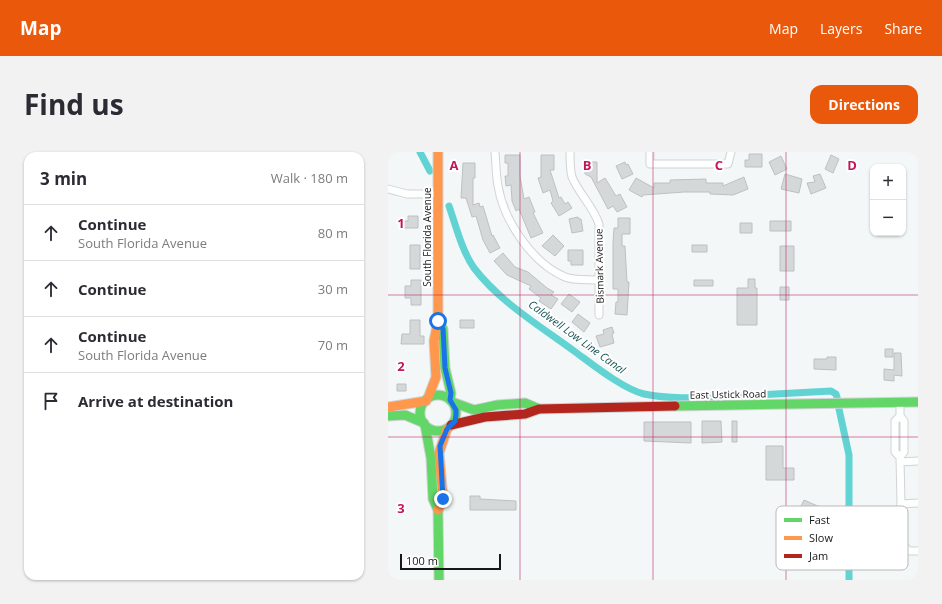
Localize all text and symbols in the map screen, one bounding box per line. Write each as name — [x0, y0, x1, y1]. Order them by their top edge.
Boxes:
text: Map — [20, 15, 61, 41]
text: Map — [769, 19, 798, 38]
text: Layers — [820, 19, 862, 38]
text: Share — [884, 19, 922, 38]
text: Find us — [24, 85, 124, 123]
button: Directions — [810, 85, 918, 124]
text: A — [450, 156, 459, 174]
text: B — [583, 156, 592, 174]
text: C — [715, 156, 723, 174]
text: D — [847, 156, 857, 174]
map controls — [870, 164, 906, 236]
button: + — [870, 164, 906, 200]
text: 3 min — [40, 167, 87, 190]
text: Walk · 180 m — [271, 169, 348, 187]
street label: South Florida Avenue — [420, 187, 434, 287]
button: − — [870, 200, 906, 236]
text: Continue — [78, 214, 146, 234]
text: 1 — [397, 214, 405, 232]
icon: ahead — [40, 222, 62, 244]
text: 80 m — [318, 224, 348, 242]
street label: Bismark Avenue — [591, 228, 607, 304]
text: South Florida Avenue — [78, 234, 207, 252]
icon: ahead — [40, 278, 62, 300]
text: Continue — [78, 279, 146, 299]
text: 30 m — [318, 280, 348, 298]
water label: Caldwell Low Line Canal — [526, 296, 629, 377]
route start — [429, 312, 447, 330]
text: Continue — [78, 326, 146, 346]
icon: ahead — [40, 334, 62, 356]
text: 70 m — [318, 336, 348, 354]
text: South Florida Avenue — [78, 346, 207, 364]
text: 2 — [397, 357, 405, 375]
street label: East Ustick Road — [690, 386, 766, 402]
icon: arrive — [40, 390, 62, 412]
text: Arrive at destination — [78, 391, 233, 411]
route end — [434, 490, 452, 508]
text: 3 — [397, 499, 405, 517]
legend — [776, 506, 908, 570]
text: Fast — [809, 512, 830, 527]
text: Slow — [809, 530, 833, 545]
text: Jam — [808, 548, 828, 563]
scale bar — [400, 552, 501, 571]
text: 100 m — [406, 553, 438, 568]

